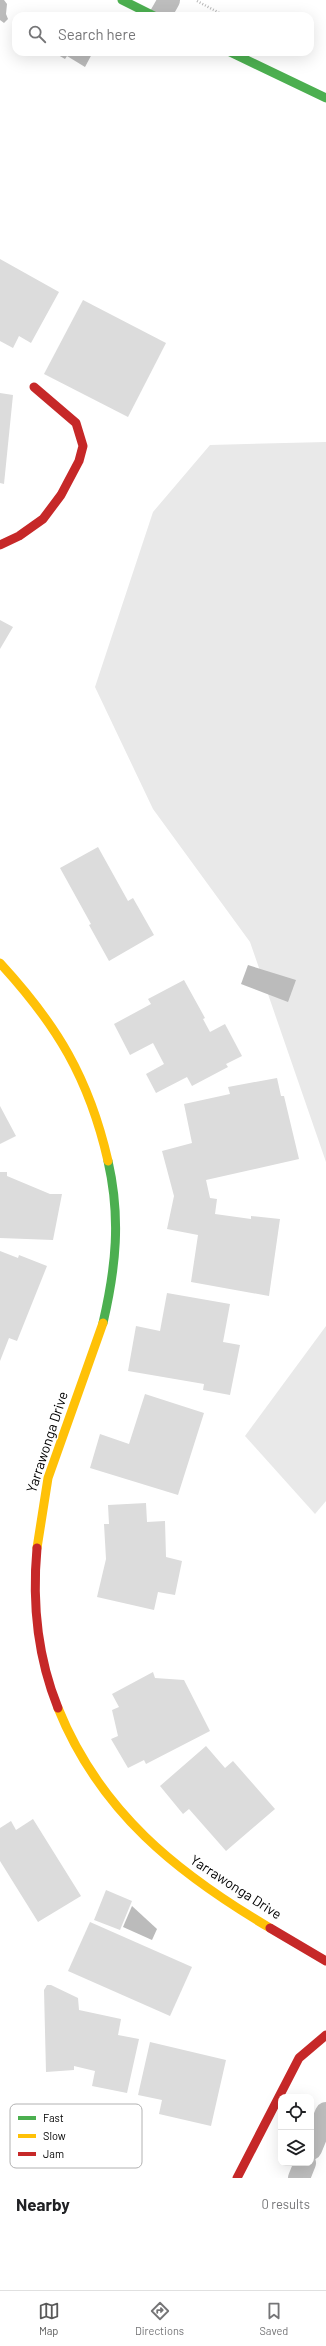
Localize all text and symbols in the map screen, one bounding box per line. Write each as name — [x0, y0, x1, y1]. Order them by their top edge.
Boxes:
search box — [12, 12, 314, 56]
icon: search — [26, 23, 48, 45]
text: Search here — [58, 25, 136, 43]
street label: Yarrawonga Drive — [22, 1389, 71, 1495]
street label: Yarrawonga Drive — [187, 1851, 285, 1922]
map controls — [278, 2094, 314, 2166]
button: locate — [278, 2094, 314, 2130]
legend — [10, 2104, 142, 2168]
text: Fast — [43, 2111, 64, 2124]
text: Slow — [43, 2129, 66, 2142]
button: layers — [278, 2130, 314, 2166]
text: Jam — [43, 2147, 64, 2160]
text: Nearby — [16, 2194, 70, 2214]
text: 0 results — [261, 2196, 310, 2212]
tab: Map — [38, 2300, 60, 2337]
tab: Directions — [135, 2300, 184, 2337]
tab: Saved — [259, 2300, 288, 2337]

